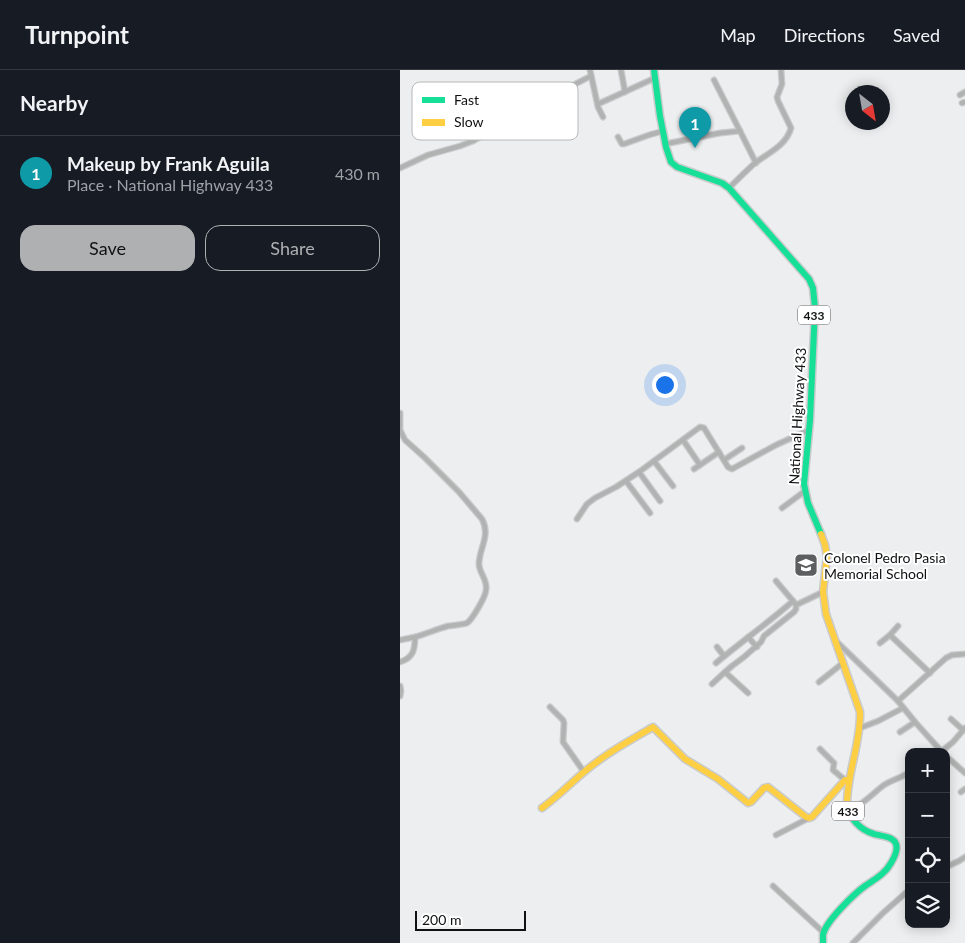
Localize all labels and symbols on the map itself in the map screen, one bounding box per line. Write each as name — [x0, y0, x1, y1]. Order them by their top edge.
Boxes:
legend — [412, 82, 578, 140]
north arrow — [845, 85, 890, 130]
text: Fast — [454, 91, 479, 108]
pin: 1 — [679, 107, 711, 148]
text: Slow — [454, 113, 484, 130]
road number: 433 — [798, 306, 830, 324]
street label: National Highway 433 — [785, 347, 809, 485]
your location — [652, 372, 678, 398]
place label: Colonel Pedro Pasia Memorial School — [824, 549, 946, 582]
school or university icon: Colonel Pedro Pasia Memorial School — [793, 552, 819, 578]
road number: 433 — [832, 801, 864, 820]
scale bar — [415, 908, 526, 931]

